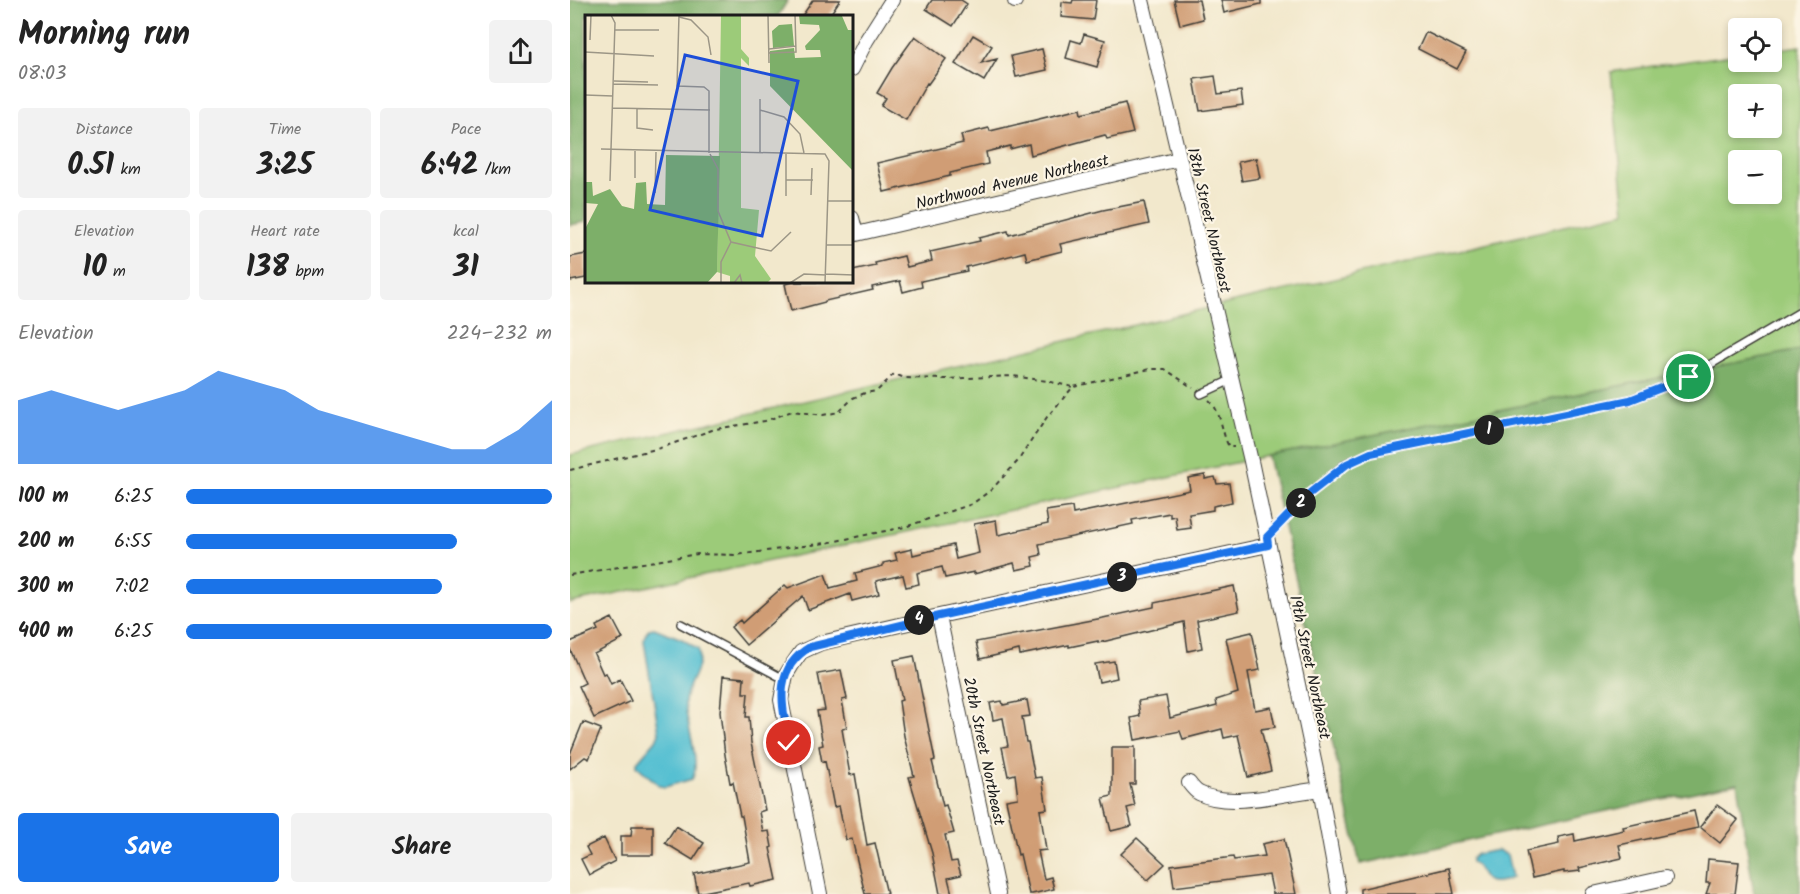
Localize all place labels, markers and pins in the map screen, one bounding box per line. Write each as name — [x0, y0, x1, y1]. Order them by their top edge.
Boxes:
pin — [1663, 351, 1714, 402]
pin: 1 — [1474, 415, 1504, 445]
pin: 2 — [1286, 488, 1316, 518]
pin: 3 — [1107, 562, 1137, 592]
pin: 4 — [904, 605, 934, 635]
pin — [763, 717, 814, 768]

